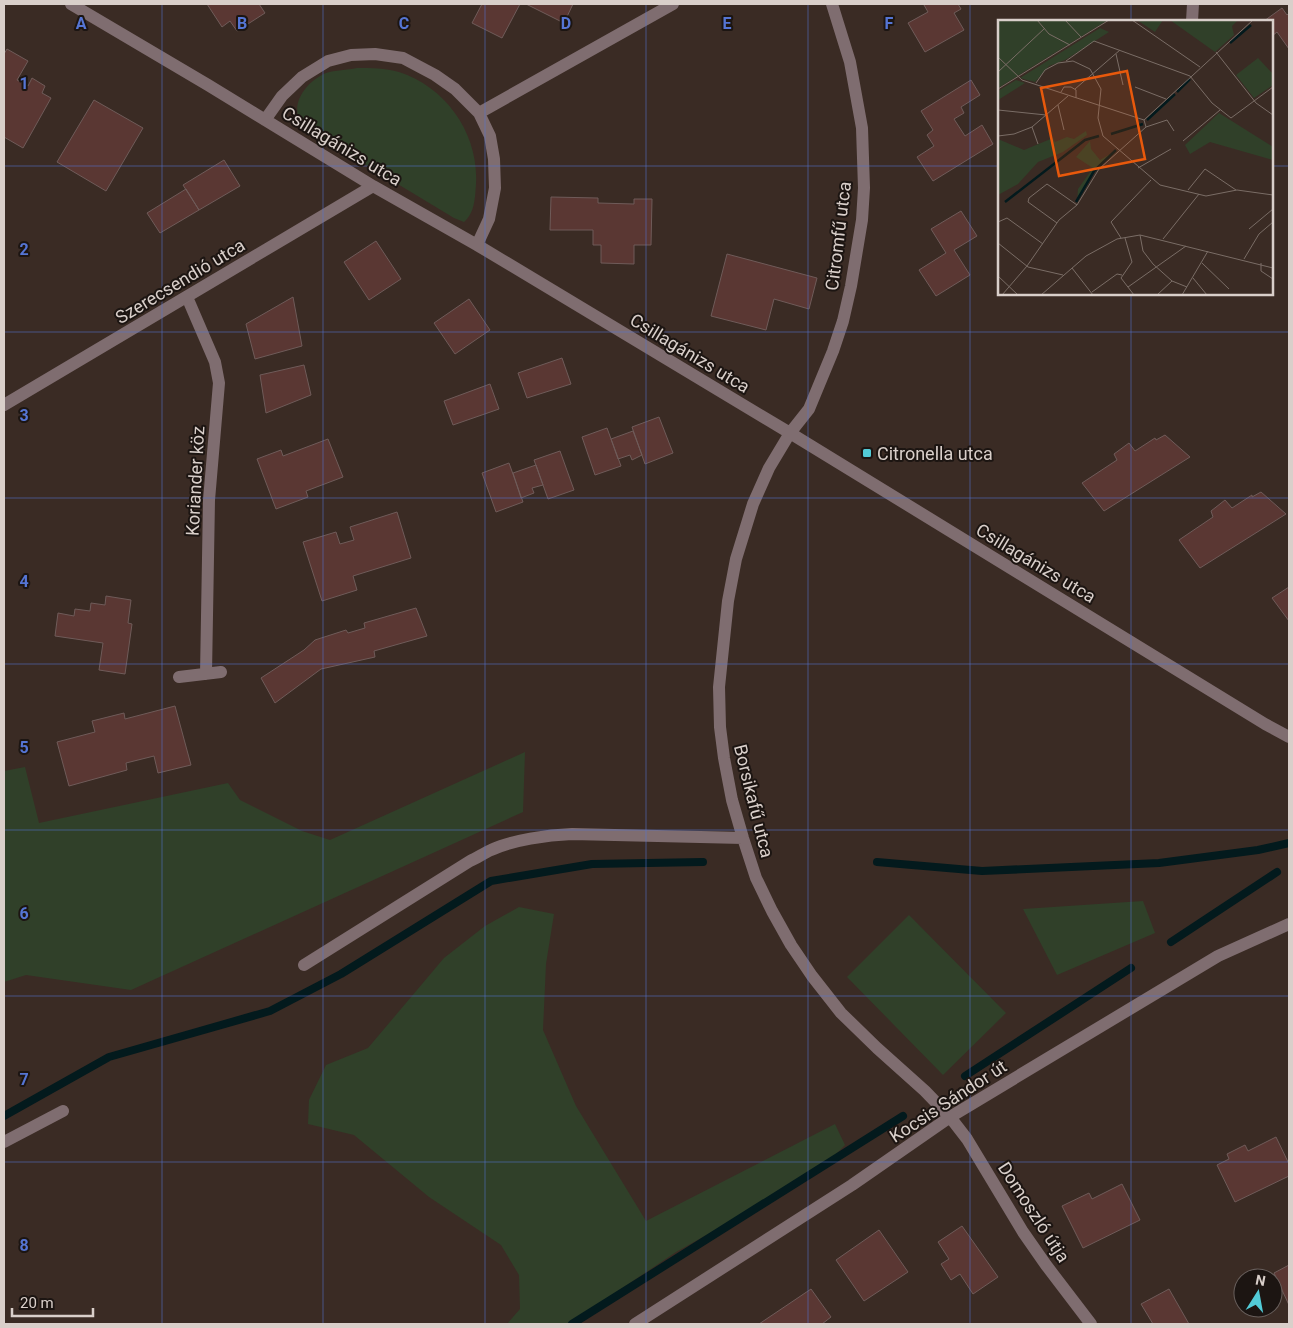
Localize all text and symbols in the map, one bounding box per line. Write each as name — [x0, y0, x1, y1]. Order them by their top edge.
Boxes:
text: A — [76, 14, 87, 33]
text: B — [237, 14, 247, 33]
text: C — [399, 14, 409, 33]
text: D — [561, 14, 571, 33]
text: E — [723, 14, 732, 33]
text: F — [885, 14, 894, 33]
inset map — [998, 20, 1273, 295]
text: 1 — [19, 74, 29, 93]
street label: Csillagánizs utca — [278, 102, 406, 190]
street label: Citromfű utca — [821, 180, 855, 292]
street label: Szerecsendió utca — [112, 234, 248, 328]
text: 2 — [19, 240, 29, 259]
street label: Csillagánizs utca — [626, 309, 754, 397]
text: 3 — [19, 406, 29, 425]
street label: Koriander köz — [182, 425, 208, 536]
place label: Citronella utca — [877, 443, 993, 464]
marker: Citronella utca — [861, 447, 873, 459]
street label: Csillagánizs utca — [972, 519, 1100, 607]
text: 4 — [19, 572, 29, 591]
text: 5 — [19, 738, 29, 757]
street label: Borsikafű utca — [730, 742, 778, 860]
text: 6 — [19, 904, 29, 923]
street label: Kocsis Sándor út — [886, 1055, 1011, 1147]
text: 7 — [19, 1070, 29, 1089]
street label: Domoszló útja — [994, 1158, 1074, 1266]
text: 8 — [19, 1236, 29, 1255]
north arrow — [1233, 1268, 1283, 1318]
text: N — [1254, 1271, 1267, 1289]
scale bar — [12, 1286, 94, 1318]
text: 20 m — [20, 1294, 54, 1312]

